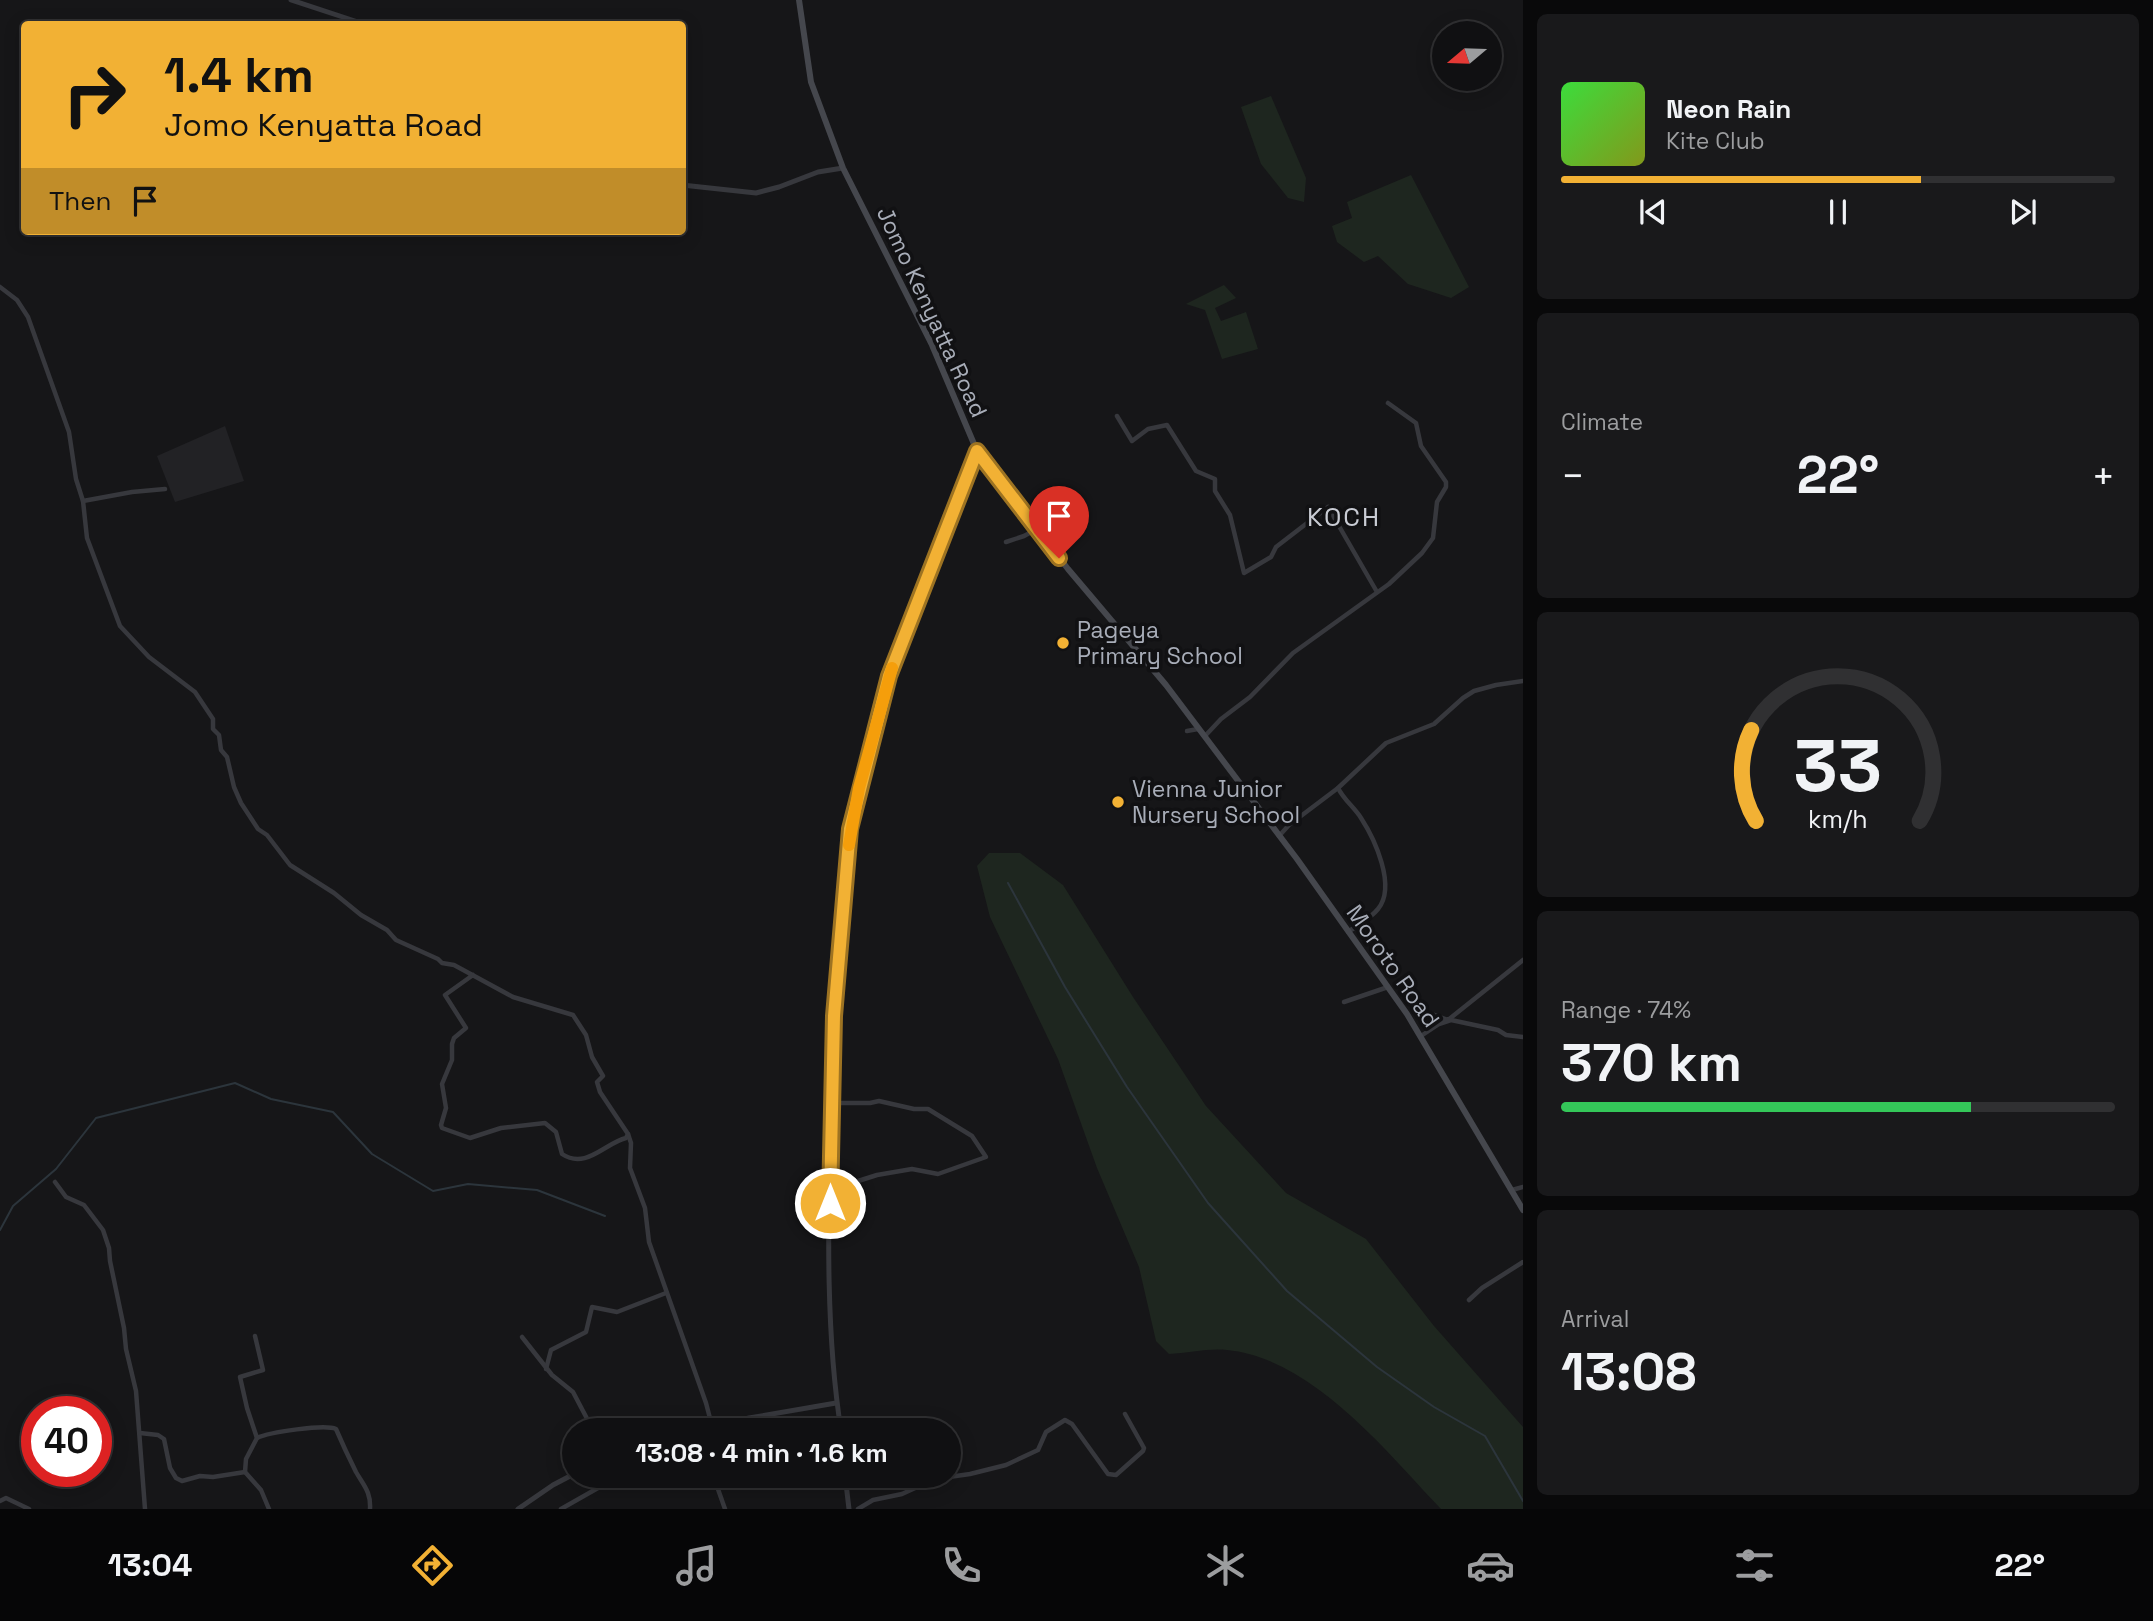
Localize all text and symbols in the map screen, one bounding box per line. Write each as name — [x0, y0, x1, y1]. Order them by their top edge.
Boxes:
north arrow — [1432, 21, 1502, 91]
map controls — [1432, 21, 1502, 91]
text: 1.4 km — [164, 44, 314, 106]
icon: right — [49, 49, 140, 140]
text: Neon Rain — [1666, 92, 1791, 126]
text: Jomo Kenyatta Road — [164, 105, 483, 145]
text: Kite Club — [1666, 126, 1765, 156]
icon: arrive — [126, 182, 164, 220]
text: Then — [49, 184, 112, 218]
icon: previous — [1634, 193, 1672, 231]
icon: pause — [1819, 193, 1857, 231]
icon: next — [2004, 193, 2042, 231]
street label: Jomo Kenyatta Road — [870, 202, 994, 422]
text: Climate — [1561, 407, 1643, 437]
text: 22° — [1797, 442, 1879, 508]
text: − — [1561, 452, 1585, 500]
text: + — [2091, 452, 2115, 500]
pin — [1029, 486, 1089, 558]
icon: arrive — [1040, 497, 1078, 535]
district label: KOCH — [1307, 500, 1381, 534]
place label: Pageya Primary School — [1077, 615, 1243, 671]
marker: Pageya Primary School — [1055, 635, 1071, 651]
text: 33 — [1794, 719, 1882, 812]
place label: Vienna Junior Nursery School — [1132, 774, 1300, 830]
marker: Vienna Junior Nursery School — [1110, 794, 1126, 810]
text: km/h — [1808, 802, 1868, 834]
street label: Moroto Road — [1340, 899, 1446, 1033]
text: Range · 74% — [1561, 995, 1691, 1025]
text: 370 km — [1561, 1030, 1742, 1096]
position arrow — [793, 1166, 867, 1240]
text: Arrival — [1561, 1304, 1629, 1334]
text: 13:08 — [1561, 1339, 1697, 1405]
speed limit sign: 40 — [21, 1396, 112, 1487]
text: 13:08 · 4 min · 1.6 km — [635, 1436, 888, 1470]
icon: directions — [408, 1541, 457, 1590]
icon: music — [672, 1541, 721, 1590]
icon: phone — [937, 1541, 986, 1590]
icon: climate — [1201, 1541, 1250, 1590]
icon: car — [1466, 1541, 1515, 1590]
icon: filters — [1730, 1541, 1779, 1590]
text: 13:04 — [108, 1545, 192, 1585]
text: 22° — [1995, 1545, 2045, 1585]

